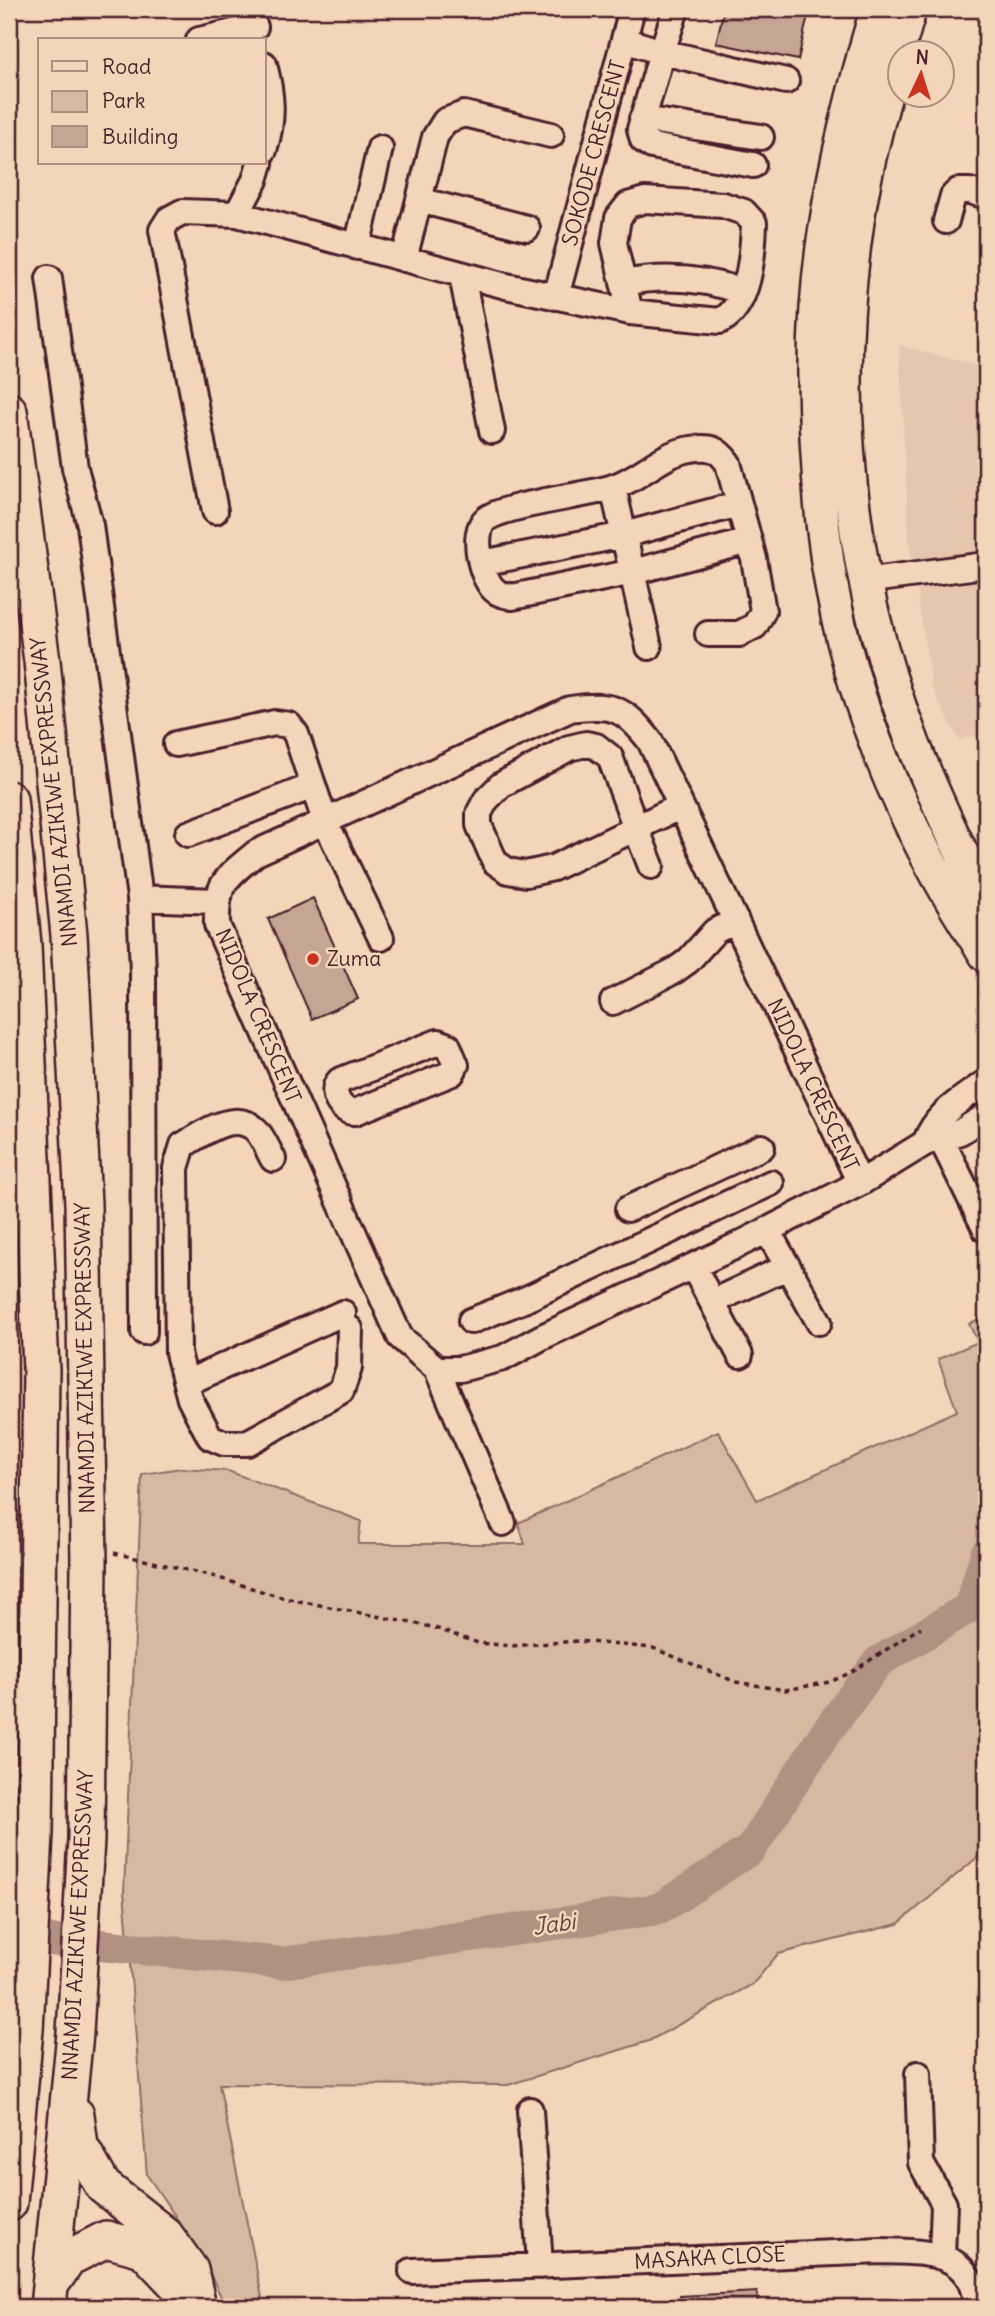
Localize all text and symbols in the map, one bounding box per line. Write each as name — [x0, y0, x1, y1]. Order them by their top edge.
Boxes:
legend — [38, 38, 266, 164]
north arrow — [886, 38, 956, 108]
text: N — [915, 45, 930, 69]
text: Road — [102, 53, 151, 80]
street label: SOKODE CRESCENT — [556, 57, 631, 249]
text: Park — [102, 87, 145, 114]
text: Building — [102, 123, 178, 150]
street label: NNAMDI AZIKIWE EXPRESSWAY — [24, 636, 83, 948]
street label: NIDOLA CRESCENT — [209, 924, 307, 1107]
place label: Zuma — [327, 945, 381, 972]
marker: Zuma — [305, 951, 321, 967]
street label: NIDOLA CRESCENT — [762, 994, 865, 1175]
street label: NNAMDI AZIKIWE EXPRESSWAY — [68, 1202, 101, 1514]
street label: NNAMDI AZIKIWE EXPRESSWAY — [56, 1769, 99, 2081]
water label: Jabi — [531, 1906, 580, 1941]
street label: MASAKA CLOSE — [633, 2240, 787, 2275]

